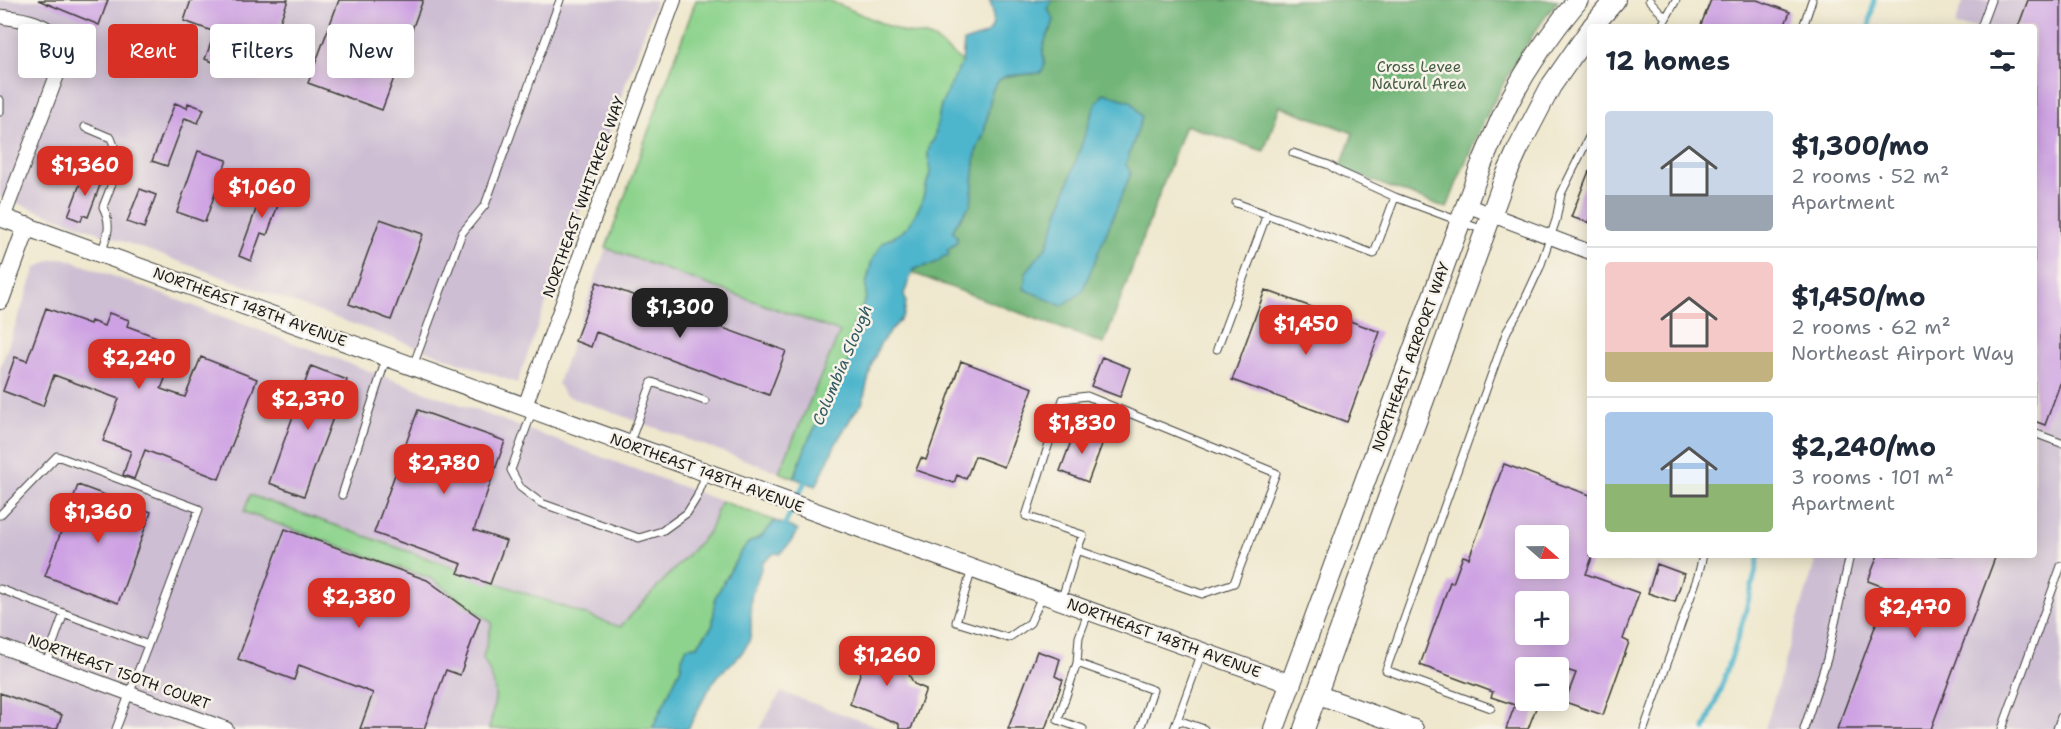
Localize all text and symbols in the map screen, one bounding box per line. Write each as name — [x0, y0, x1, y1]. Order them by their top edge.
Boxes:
chip: Buy — [18, 24, 96, 78]
chip: Rent — [108, 24, 198, 78]
chip: Filters — [210, 24, 315, 78]
chip: New — [327, 24, 414, 78]
text: 12 homes — [1605, 43, 1730, 78]
icon: filters — [1986, 44, 2019, 77]
park label: Cross Levee Natural Area — [1372, 57, 1467, 94]
street label: NORTHEAST WHITAKER WAY — [538, 94, 630, 300]
text: $1,300/mo — [1791, 128, 1929, 163]
icon: home — [1653, 135, 1725, 207]
pin: $1,360 — [36, 146, 134, 197]
text: $1,360 — [51, 152, 119, 178]
text: 2 rooms · 52 m² — [1791, 163, 1949, 189]
pin: $1,060 — [213, 168, 311, 219]
text: $1,060 — [228, 174, 296, 200]
text: Apartment — [1791, 189, 1895, 215]
street label: NORTHEAST AIRPORT WAY — [1367, 259, 1455, 455]
street label: NORTHEAST 148TH AVENUE — [150, 263, 350, 351]
text: $1,450/mo — [1791, 279, 1926, 314]
icon: home — [1653, 286, 1725, 358]
pin: $1,300 — [631, 288, 729, 339]
text: $1,300 — [646, 294, 714, 320]
water label: Columbia Slough — [807, 302, 877, 428]
pin: $1,450 — [1257, 305, 1355, 356]
text: $1,450 — [1273, 311, 1339, 337]
text: 2 rooms · 62 m² — [1791, 314, 1951, 340]
pin: $2,240 — [90, 339, 188, 390]
text: Northeast Airport Way — [1791, 340, 2014, 366]
text: $2,240 — [102, 345, 176, 371]
pin: $2,370 — [259, 380, 357, 431]
text: $2,370 — [271, 386, 345, 412]
pin: $1,830 — [1033, 404, 1131, 455]
text: $1,830 — [1048, 410, 1116, 436]
street label: NORTHEAST 148TH AVENUE — [607, 429, 807, 517]
text: $2,240/mo — [1791, 429, 1936, 464]
icon: home — [1653, 436, 1725, 508]
pin: $2,780 — [395, 444, 493, 495]
text: $2,780 — [408, 450, 480, 476]
text: 3 rooms · 101 m² — [1791, 464, 1954, 490]
text: Apartment — [1791, 490, 1895, 516]
pin: $1,360 — [49, 493, 147, 544]
text: $1,360 — [64, 499, 132, 525]
north arrow — [1515, 525, 1569, 579]
map controls — [1515, 525, 1569, 711]
pin: $2,380 — [310, 578, 408, 629]
text: $2,380 — [322, 584, 396, 610]
pin: $2,470 — [1866, 588, 1964, 639]
button: + — [1515, 591, 1569, 645]
street label: NORTHEAST 148TH AVENUE — [1064, 594, 1264, 682]
text: $2,470 — [1879, 594, 1951, 620]
street label: NORTHEAST 150TH COURT — [25, 630, 213, 714]
pin: $1,260 — [838, 636, 936, 687]
text: $1,260 — [853, 642, 921, 668]
button: − — [1515, 657, 1569, 711]

